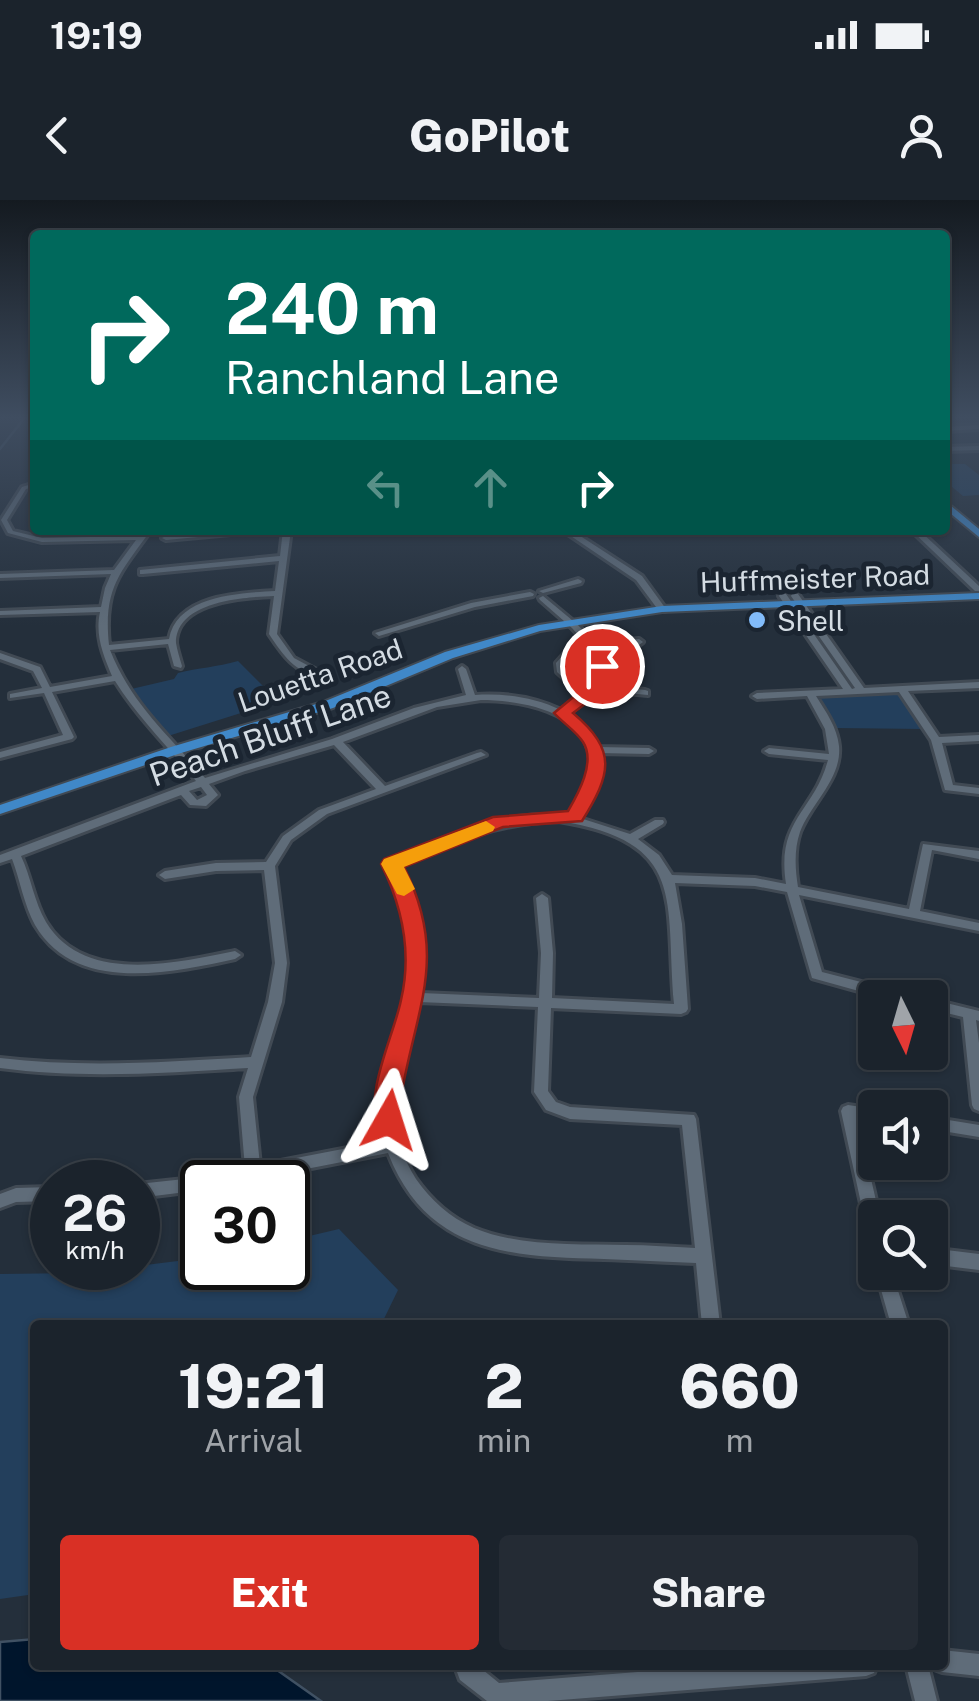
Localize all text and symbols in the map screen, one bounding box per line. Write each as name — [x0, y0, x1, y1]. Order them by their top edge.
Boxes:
text: 19:19 — [50, 13, 143, 58]
icon: back — [30, 108, 85, 163]
icon: person — [894, 108, 949, 163]
text: GoPilot — [409, 109, 570, 162]
text: 240 m — [225, 267, 439, 350]
icon: right — [60, 270, 190, 400]
text: Ranchland Lane — [225, 351, 560, 404]
icon: left — [358, 460, 413, 515]
icon: ahead — [463, 460, 518, 515]
icon: right — [568, 460, 623, 515]
street label: Huffmeister Road — [699, 557, 931, 599]
place label: Shell — [777, 604, 844, 637]
marker: Shell — [746, 609, 768, 631]
pin — [560, 624, 645, 709]
street label: Louetta Road — [233, 631, 407, 719]
icon: arrive — [575, 639, 630, 694]
street label: Peach Bluff Lane — [144, 676, 396, 794]
north arrow — [858, 980, 948, 1070]
map controls — [858, 980, 948, 1290]
position arrow — [337, 1068, 441, 1172]
button: sound — [858, 1090, 948, 1180]
speed limit sign: 30 — [180, 1160, 310, 1290]
text: 26 — [63, 1183, 127, 1242]
button: search — [858, 1200, 948, 1290]
text: km/h — [66, 1235, 124, 1265]
text: 19:21 — [178, 1351, 329, 1422]
text: 2 — [484, 1351, 524, 1422]
text: 660 — [679, 1351, 800, 1422]
text: Arrival — [204, 1422, 303, 1459]
text: min — [477, 1422, 531, 1459]
text: m — [726, 1422, 753, 1459]
button: Exit — [60, 1535, 479, 1650]
button: Share — [499, 1535, 918, 1650]

